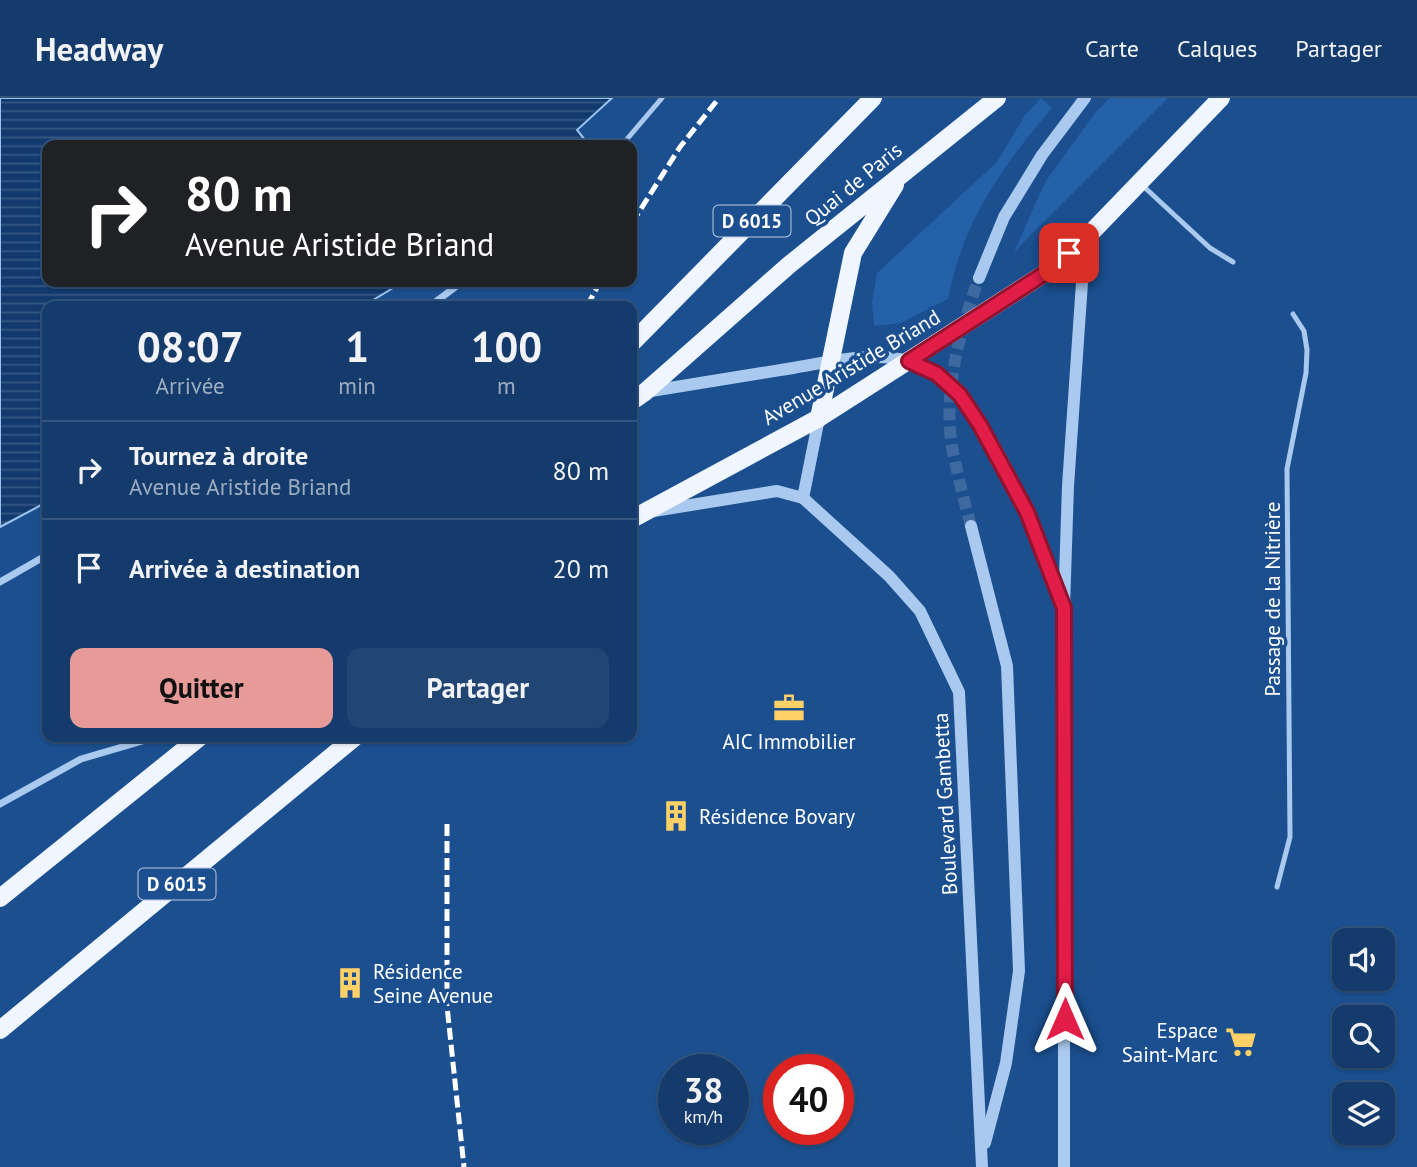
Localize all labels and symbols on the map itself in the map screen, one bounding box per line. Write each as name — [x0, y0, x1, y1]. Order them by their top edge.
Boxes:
street label: Quai de Paris — [799, 136, 907, 232]
road number: D 6015 — [714, 206, 790, 237]
pin — [1039, 223, 1099, 283]
street label: Avenue Aristide Briand — [757, 303, 945, 431]
street label: Passage de la Nitrière — [1259, 502, 1286, 696]
office icon: AIC Immobilier — [772, 691, 806, 725]
street label: Boulevard Gambetta — [927, 712, 963, 896]
place label: AIC Immobilier — [722, 728, 856, 755]
building icon: Résidence Bovary — [659, 799, 693, 833]
place label: Résidence Bovary — [699, 803, 855, 830]
road number: D 6015 — [138, 869, 216, 900]
place label: Résidence Seine Avenue — [373, 958, 493, 1009]
building icon: Résidence Seine Avenue — [333, 966, 367, 1000]
position arrow — [1028, 982, 1102, 1056]
place label: Espace Saint-Marc — [1122, 1017, 1218, 1068]
supermarket icon: Espace Saint-Marc — [1224, 1025, 1258, 1059]
speed limit sign: 40 — [763, 1054, 854, 1145]

